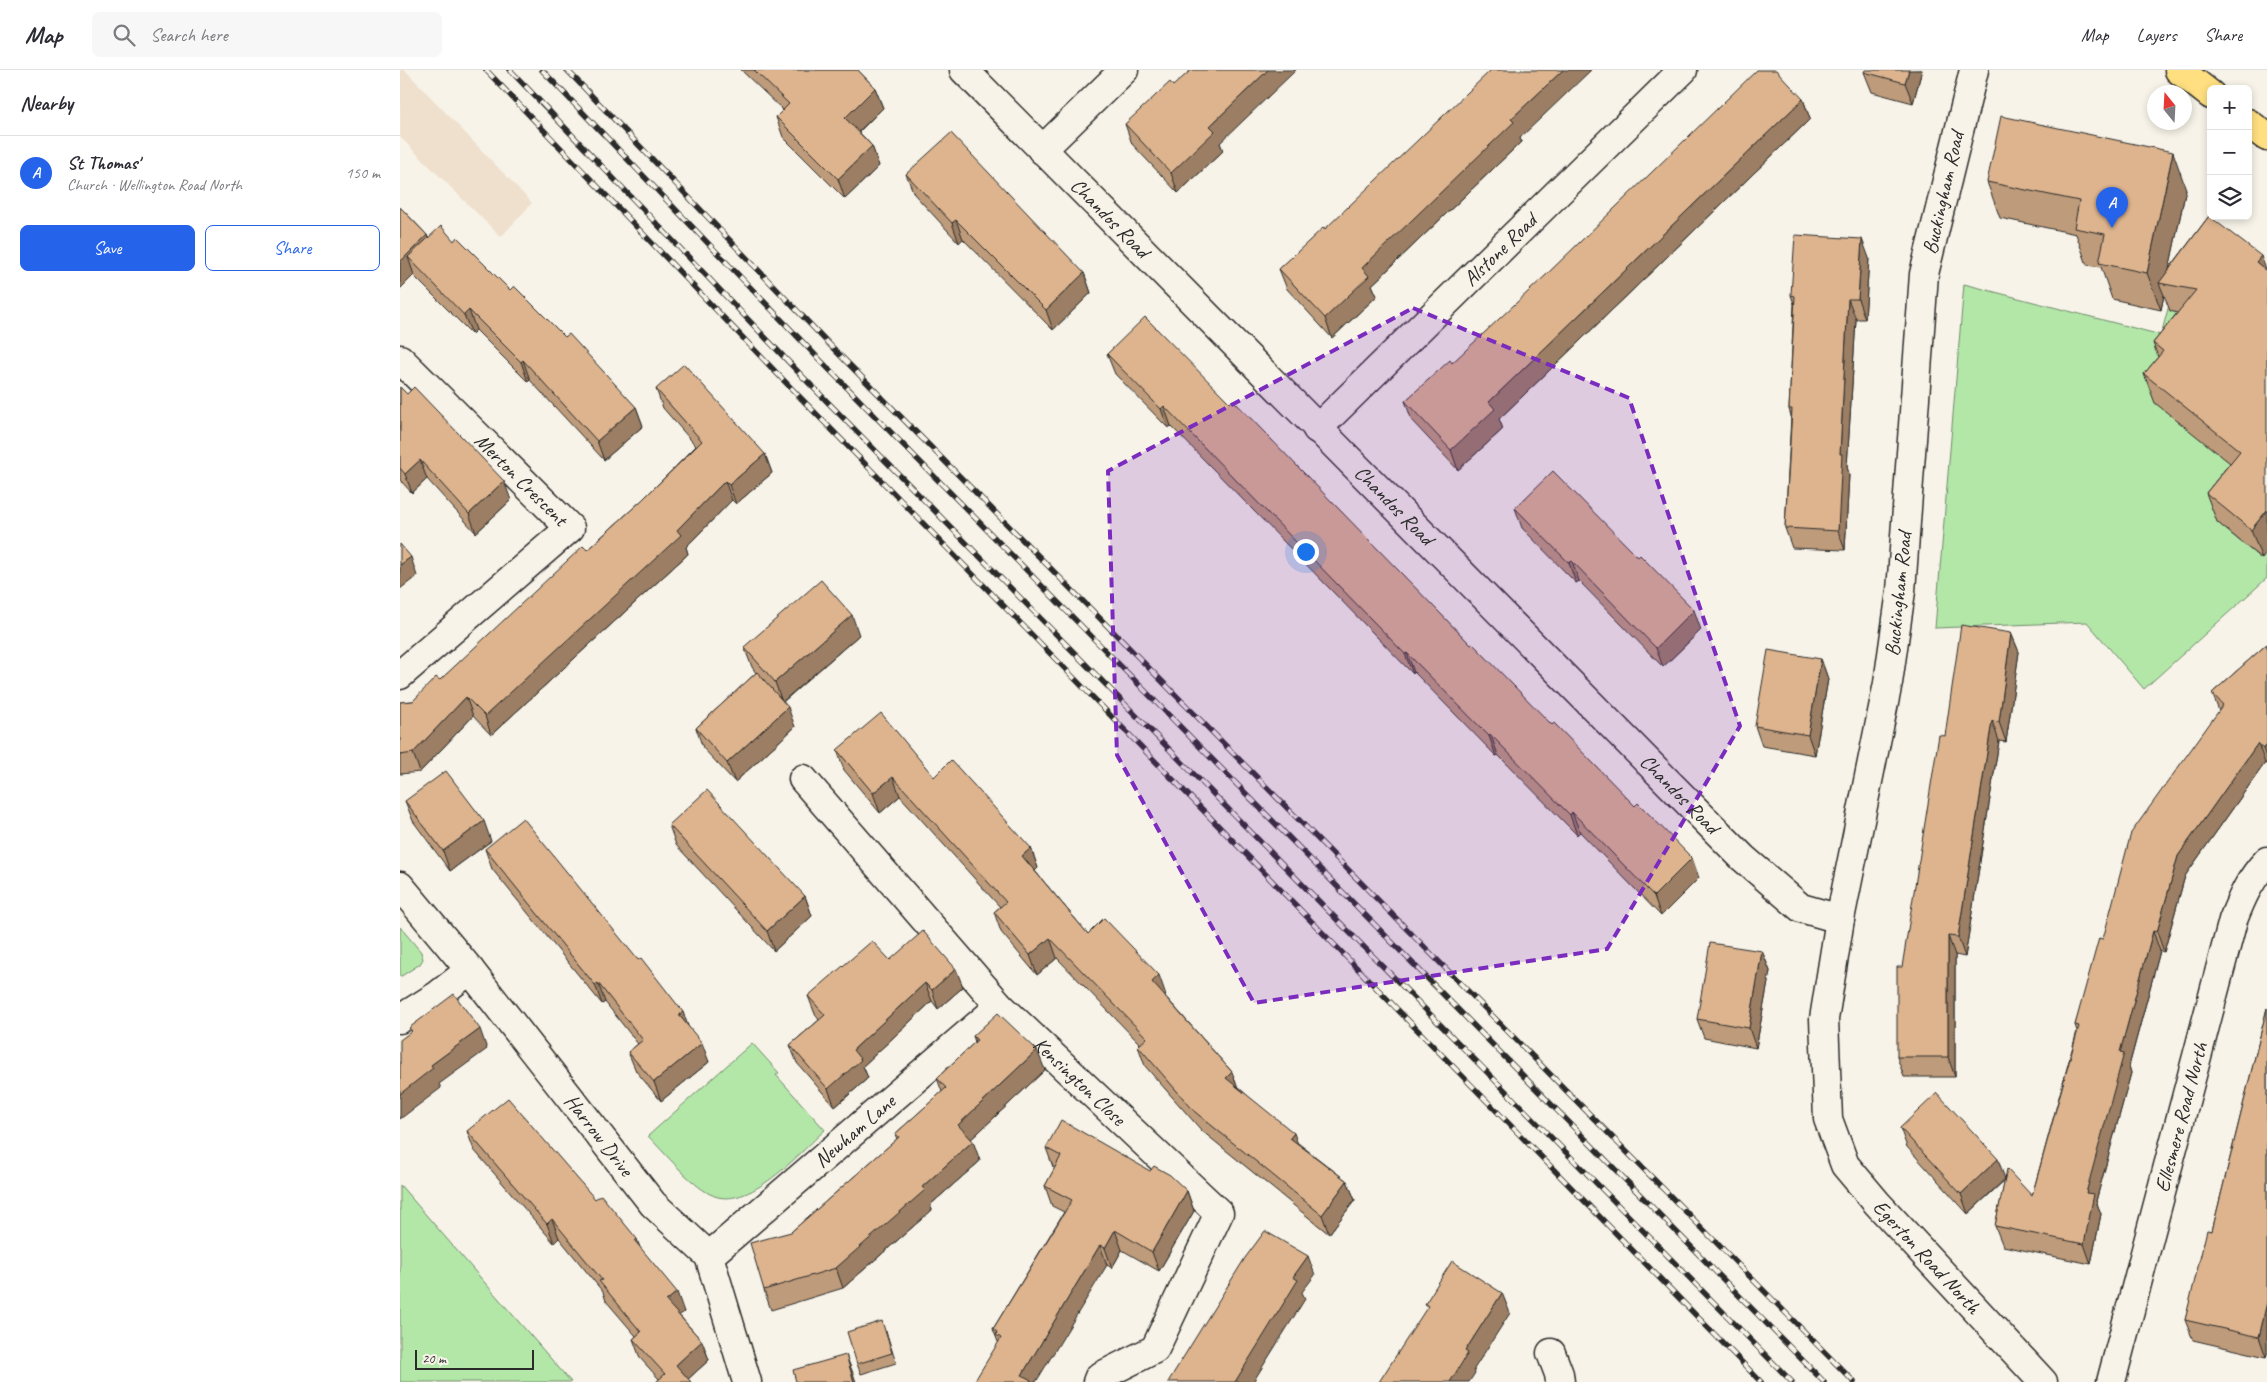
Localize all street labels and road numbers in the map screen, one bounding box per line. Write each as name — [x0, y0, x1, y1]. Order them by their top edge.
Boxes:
street label: Buckingham Road — [1916, 126, 1971, 257]
street label: Chandos Road — [1065, 172, 1158, 266]
street label: Alstone Road — [1457, 205, 1545, 292]
street label: Merton Crescent — [469, 428, 575, 533]
street label: Chandos Road — [1349, 460, 1442, 553]
street label: Buckingham Road — [1879, 527, 1918, 657]
street label: Chandos Road — [1635, 748, 1727, 842]
street label: Kensington Close — [1028, 1031, 1132, 1132]
street label: Ellesmere Road North — [2149, 1039, 2213, 1195]
street label: Newham Lane — [809, 1087, 902, 1173]
street label: Harrow Drive — [559, 1089, 641, 1183]
street label: Egerton Road North — [1868, 1194, 1987, 1320]

